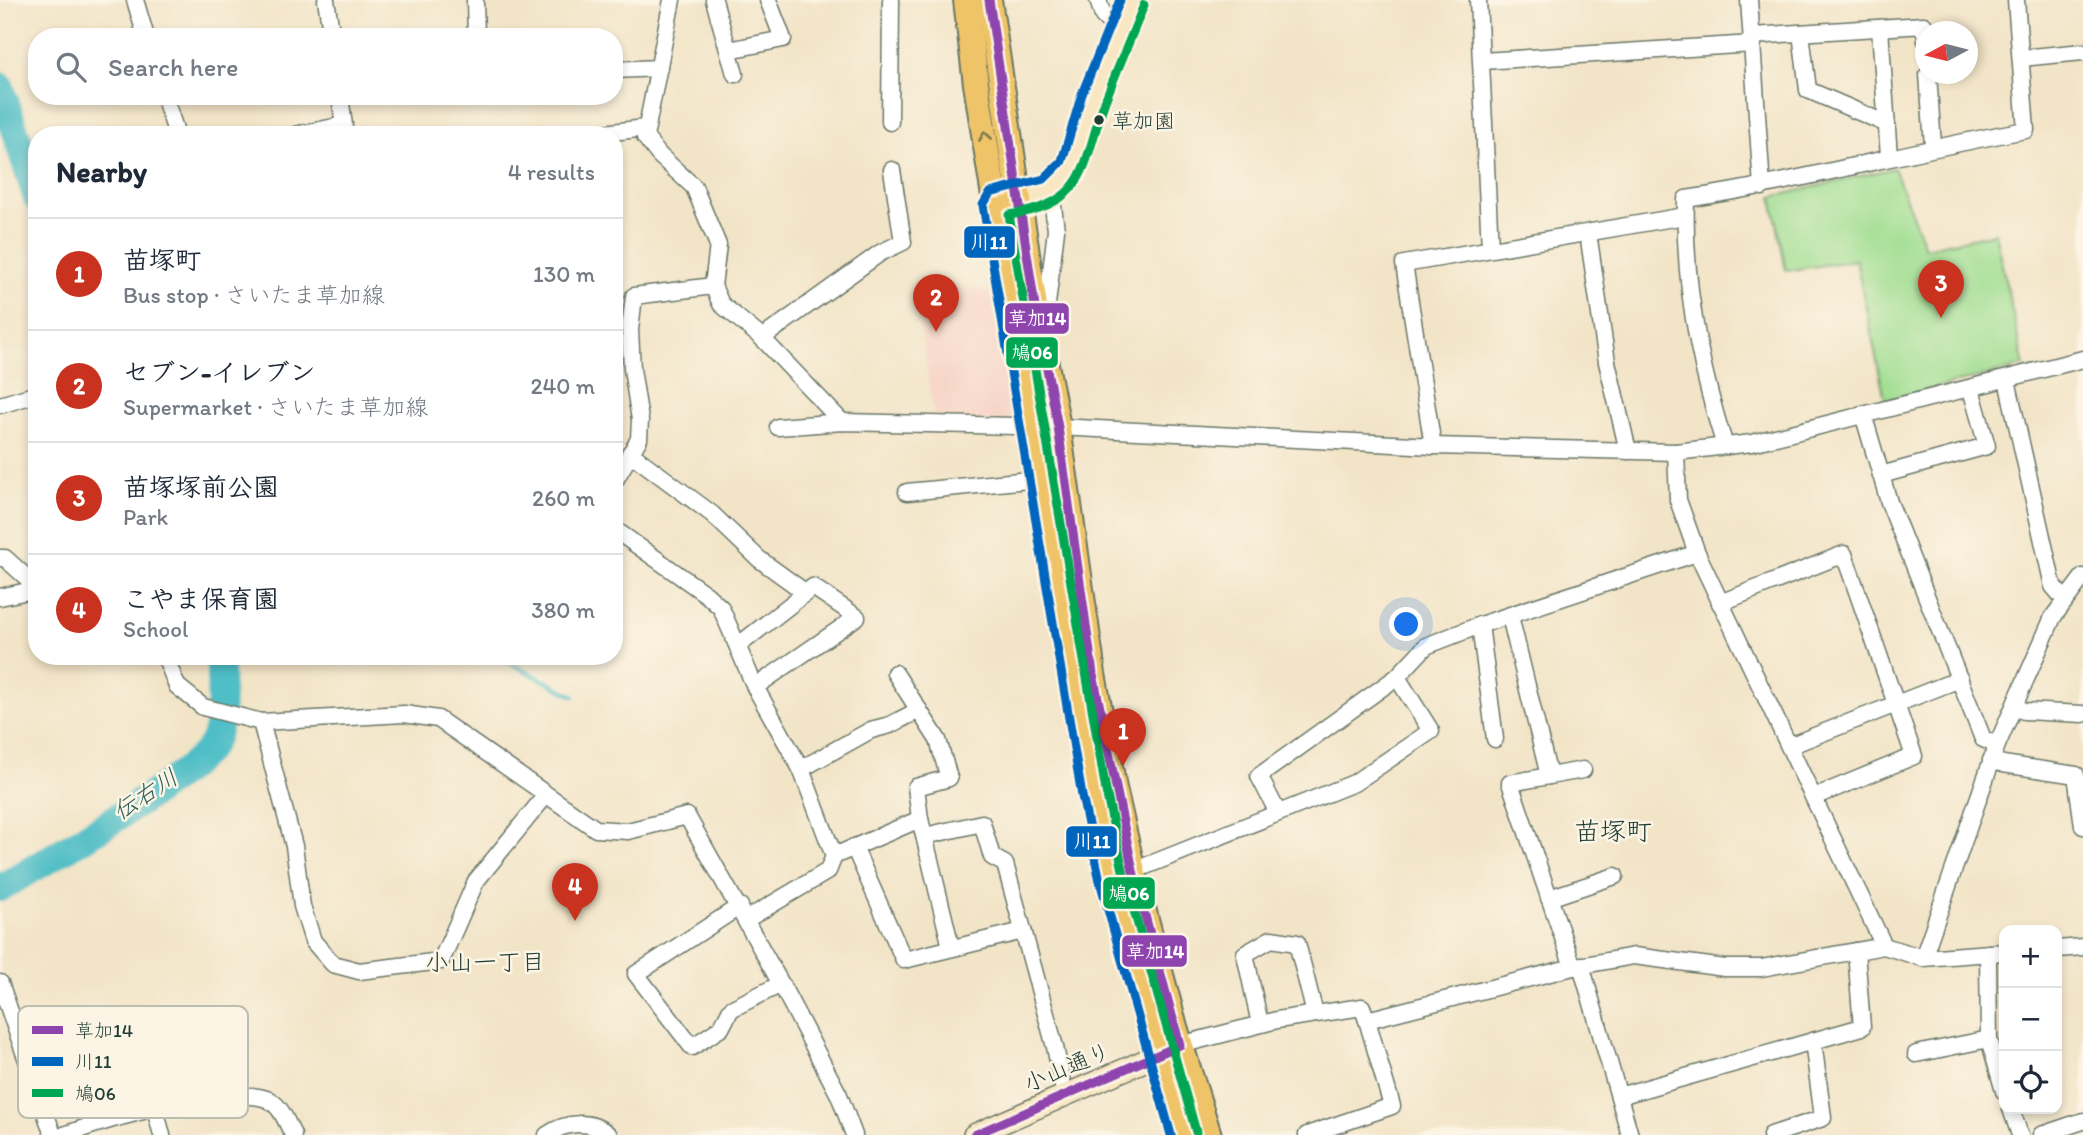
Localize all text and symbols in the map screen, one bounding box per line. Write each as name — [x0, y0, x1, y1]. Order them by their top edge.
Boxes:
north arrow — [1915, 21, 1978, 84]
search box — [28, 28, 623, 105]
icon: search — [52, 48, 90, 86]
text: Search here — [108, 51, 238, 83]
place label: 草加園 — [1112, 108, 1175, 133]
marker: 草加園 — [1092, 113, 1106, 127]
one-way arrow — [977, 130, 992, 142]
text: Nearby — [56, 153, 147, 190]
text: 4 results — [508, 158, 595, 186]
line badge: 川11 — [963, 225, 1016, 259]
text: 川11 — [971, 231, 1007, 254]
text: 苗塚町 — [123, 244, 201, 276]
text: 1 — [74, 260, 84, 288]
text: 130 m — [533, 260, 595, 288]
pin: 3 — [1918, 260, 1964, 318]
pin: 2 — [913, 274, 959, 332]
text: Bus stop · さいたま草加線 — [123, 281, 385, 309]
line badge: 草加14 — [1004, 302, 1070, 335]
text: 草加14 — [1008, 307, 1067, 330]
line badge: 鳩06 — [1005, 336, 1059, 369]
text: 鳩06 — [1012, 341, 1052, 364]
text: セブン-イレブン — [123, 356, 315, 388]
text: 2 — [73, 372, 85, 400]
text: 240 m — [530, 372, 595, 400]
text: Supermarket · さいたま草加線 — [123, 393, 428, 421]
text: 苗塚塚前公園 — [123, 471, 279, 503]
text: 3 — [73, 484, 85, 512]
text: 260 m — [532, 484, 595, 512]
text: Park — [123, 503, 168, 531]
text: こやま保育園 — [123, 583, 279, 615]
text: 4 — [72, 596, 86, 624]
text: 380 m — [531, 596, 595, 624]
your location — [1389, 607, 1423, 641]
text: School — [123, 615, 188, 643]
pin: 1 — [1100, 708, 1146, 766]
water label: 伝右川 — [107, 762, 183, 826]
district label: 苗塚町 — [1574, 815, 1652, 847]
line badge: 川11 — [1065, 825, 1118, 858]
text: 川11 — [1074, 830, 1110, 853]
pin: 4 — [552, 863, 598, 921]
line badge: 鳩06 — [1102, 876, 1156, 910]
text: 鳩06 — [1109, 882, 1149, 905]
map controls — [1999, 925, 2062, 1114]
button: + — [1999, 925, 2062, 988]
line badge: 草加14 — [1121, 934, 1188, 968]
text: 草加14 — [1126, 940, 1185, 963]
district label: 小山一丁目 — [425, 947, 545, 976]
button: − — [1999, 988, 2062, 1051]
legend — [18, 1006, 248, 1118]
text: 草加14 — [75, 1019, 133, 1042]
street label: 小山通り — [1019, 1036, 1115, 1098]
text: 川11 — [75, 1050, 112, 1073]
button: locate — [1999, 1051, 2062, 1114]
text: 鳩06 — [75, 1082, 116, 1105]

